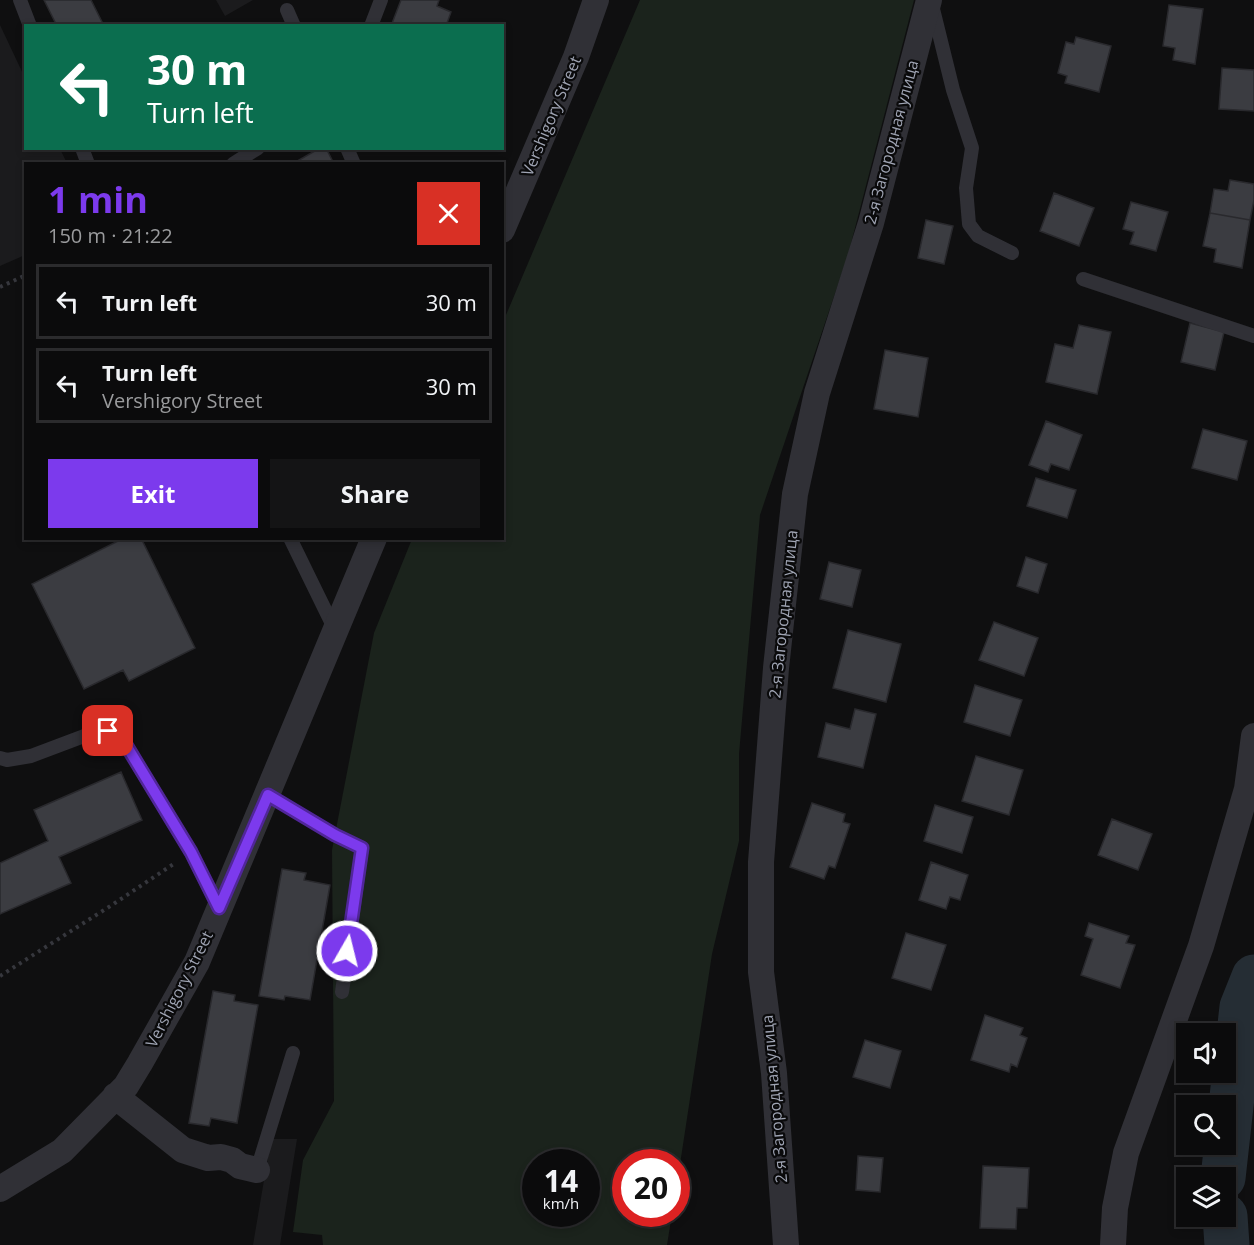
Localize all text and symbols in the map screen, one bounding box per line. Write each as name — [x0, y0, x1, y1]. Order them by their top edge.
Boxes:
text: 30 m — [147, 40, 247, 97]
icon: left — [48, 48, 126, 126]
street label: Vershigory Street — [516, 52, 586, 179]
street label: 2-я Загородная улица — [859, 58, 923, 226]
text: Turn left — [147, 94, 254, 131]
text: 1 min — [48, 175, 148, 224]
button: close — [417, 182, 480, 245]
text: 150 m · 21:22 — [48, 222, 173, 249]
icon: left — [51, 285, 84, 318]
text: Turn left — [102, 287, 197, 317]
text: 30 m — [426, 287, 477, 317]
text: Turn left — [102, 357, 197, 387]
icon: left — [51, 369, 84, 402]
text: 30 m — [426, 371, 477, 401]
text: Vershigory Street — [102, 387, 262, 414]
button: Exit — [48, 459, 258, 528]
button: Share — [270, 459, 480, 528]
street label: 2-я Загородная улица — [763, 529, 803, 699]
pin — [82, 705, 133, 756]
icon: arrive — [91, 714, 124, 747]
position arrow — [315, 919, 379, 983]
street label: Vershigory Street — [140, 927, 218, 1051]
street label: 2-я Загородная улица — [756, 1014, 792, 1184]
map controls — [1176, 1023, 1236, 1227]
button: sound — [1176, 1023, 1236, 1083]
button: search — [1176, 1095, 1236, 1155]
speed limit sign: 20 — [612, 1149, 690, 1227]
text: 14 — [544, 1160, 578, 1201]
button: layers — [1176, 1167, 1236, 1227]
text: km/h — [543, 1193, 579, 1213]

